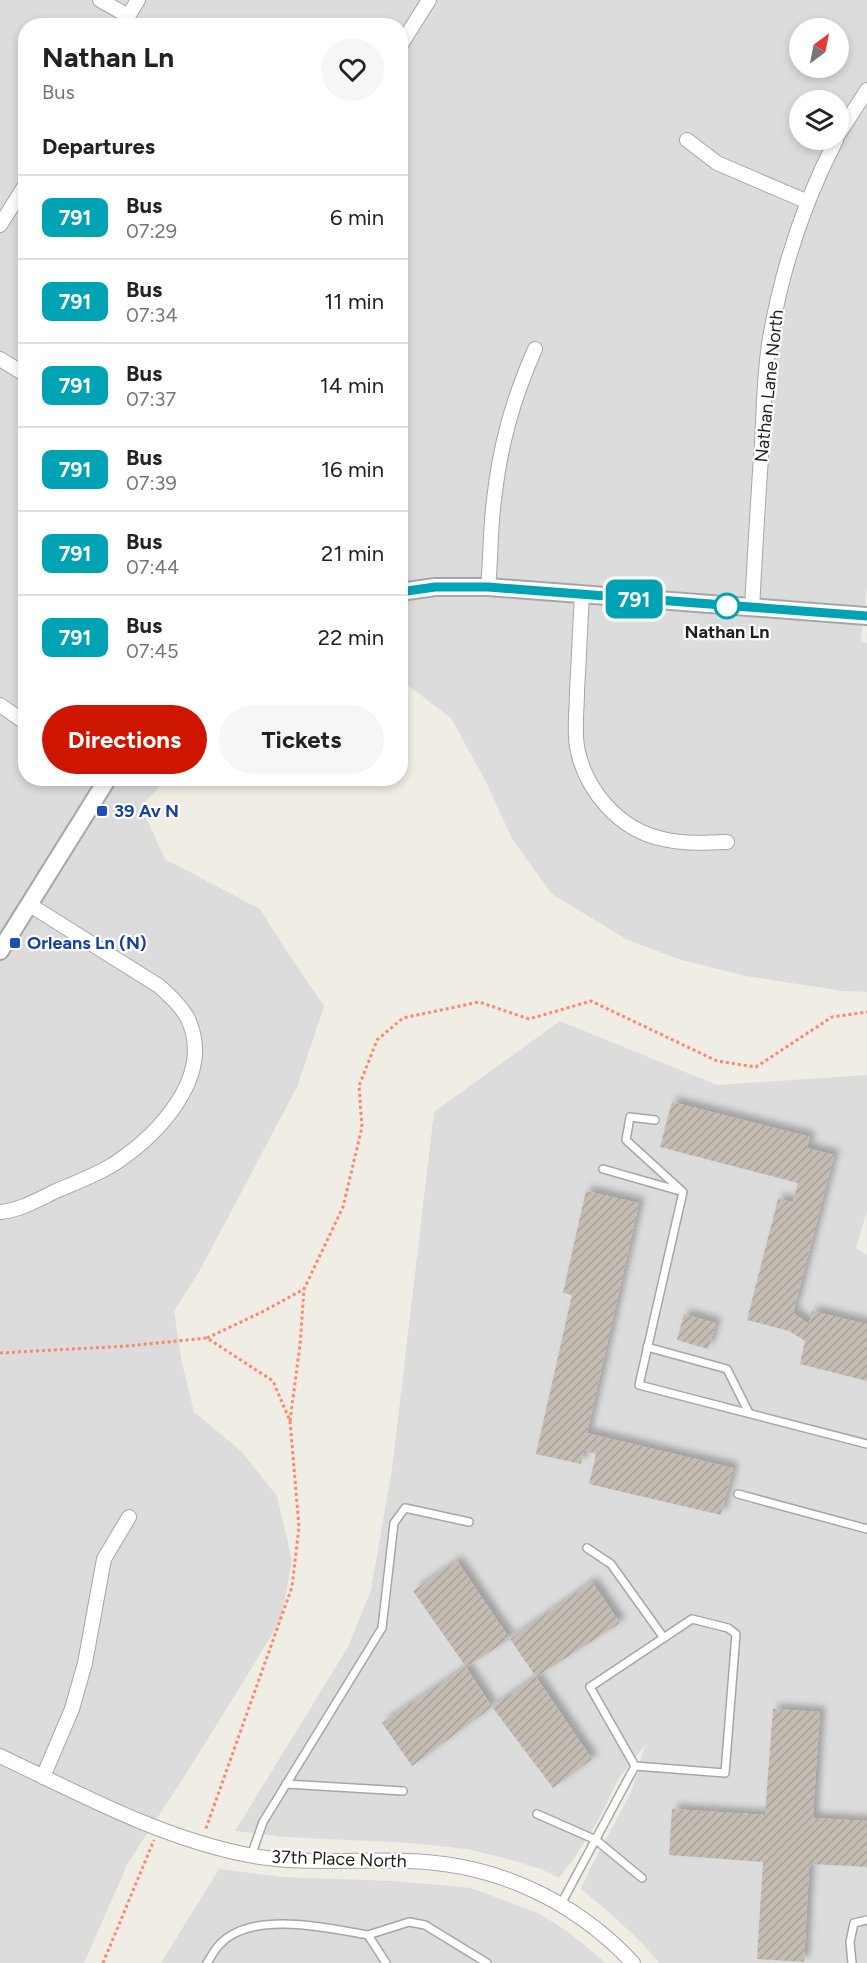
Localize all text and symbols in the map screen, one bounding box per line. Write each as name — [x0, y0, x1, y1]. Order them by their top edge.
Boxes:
north arrow — [789, 18, 849, 78]
map controls — [789, 18, 849, 150]
button: heart — [321, 38, 384, 101]
text: Nathan Ln — [42, 40, 174, 74]
text: Bus — [42, 80, 75, 104]
button: layers — [789, 90, 849, 150]
text: Departures — [42, 133, 155, 160]
text: Bus — [126, 192, 162, 219]
text: 6 min — [330, 204, 384, 231]
text: 791 — [59, 205, 91, 230]
text: 07:29 — [126, 219, 177, 243]
text: Bus — [126, 276, 162, 303]
text: 11 min — [324, 288, 384, 315]
text: 791 — [59, 289, 91, 314]
text: 07:34 — [126, 303, 178, 327]
street label: Nathan Lane North — [750, 308, 788, 464]
text: Bus — [126, 360, 162, 387]
text: 14 min — [320, 372, 384, 399]
text: 791 — [59, 373, 91, 398]
text: 07:37 — [126, 387, 176, 411]
text: Bus — [126, 444, 162, 471]
text: 16 min — [321, 456, 384, 483]
text: 791 — [59, 457, 91, 482]
text: 07:39 — [126, 471, 177, 495]
text: Bus — [126, 528, 162, 555]
text: 21 min — [321, 540, 384, 567]
text: 791 — [59, 541, 91, 566]
text: 07:44 — [126, 555, 179, 579]
line badge: 791 — [600, 580, 668, 618]
text: 791 — [618, 587, 650, 612]
marker: Nathan Ln — [714, 593, 740, 619]
text: Bus — [126, 612, 162, 639]
place label: Nathan Ln — [685, 621, 770, 643]
text: 22 min — [318, 624, 384, 651]
text: 791 — [59, 625, 91, 650]
text: 07:45 — [126, 639, 179, 663]
button: Directions — [42, 705, 207, 774]
button: Tickets — [219, 705, 384, 774]
place label: 39 Av N — [114, 800, 179, 822]
marker: 39 Av N — [95, 804, 109, 818]
place label: Orleans Ln (N) — [27, 932, 147, 954]
marker: Orleans Ln (N) — [8, 936, 22, 950]
street label: 37th Place North — [271, 1846, 407, 1872]

